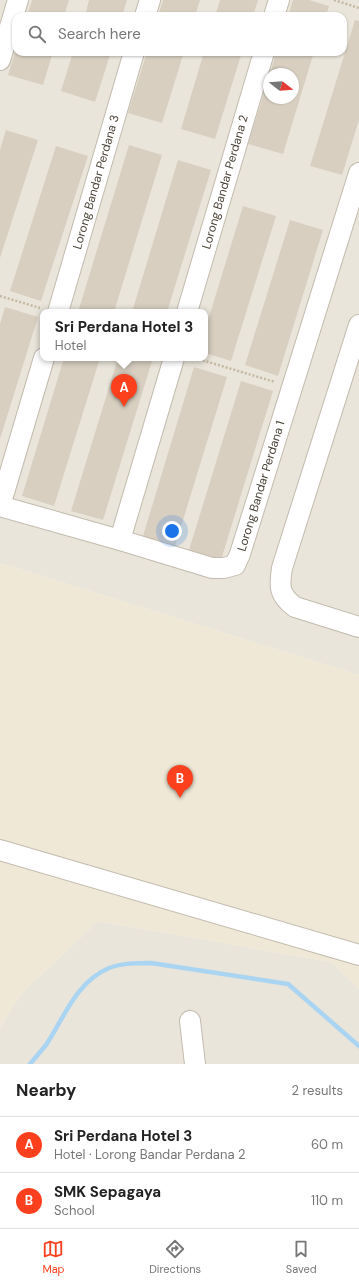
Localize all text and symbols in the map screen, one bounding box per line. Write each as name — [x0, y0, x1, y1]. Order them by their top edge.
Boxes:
search box — [12, 12, 347, 56]
icon: search — [26, 23, 48, 45]
text: Search here — [58, 24, 141, 44]
north arrow — [263, 68, 299, 104]
street label: Lorong Bandar Perdana 3 — [69, 113, 123, 251]
street label: Lorong Bandar Perdana 2 — [198, 113, 252, 251]
popup — [40, 309, 208, 361]
text: Sri Perdana Hotel 3 — [55, 317, 193, 337]
text: Hotel — [55, 337, 86, 354]
pin: A — [111, 374, 137, 407]
street label: Lorong Bandar Perdana 1 — [234, 419, 288, 553]
your location — [162, 521, 182, 541]
pin: B — [167, 765, 193, 798]
text: Nearby — [16, 1079, 76, 1101]
text: 2 results — [292, 1082, 343, 1099]
text: Sri Perdana Hotel 3 — [54, 1126, 192, 1146]
text: A — [24, 1136, 34, 1153]
text: 60 m — [311, 1136, 343, 1153]
text: Hotel · Lorong Bandar Perdana 2 — [54, 1146, 245, 1163]
text: SMK Sepagaya — [54, 1182, 161, 1202]
text: B — [25, 1192, 33, 1209]
text: 110 m — [311, 1192, 343, 1209]
text: School — [54, 1202, 95, 1219]
tab: Map — [42, 1238, 65, 1276]
tab: Directions — [149, 1238, 201, 1276]
tab: Saved — [286, 1238, 317, 1276]

